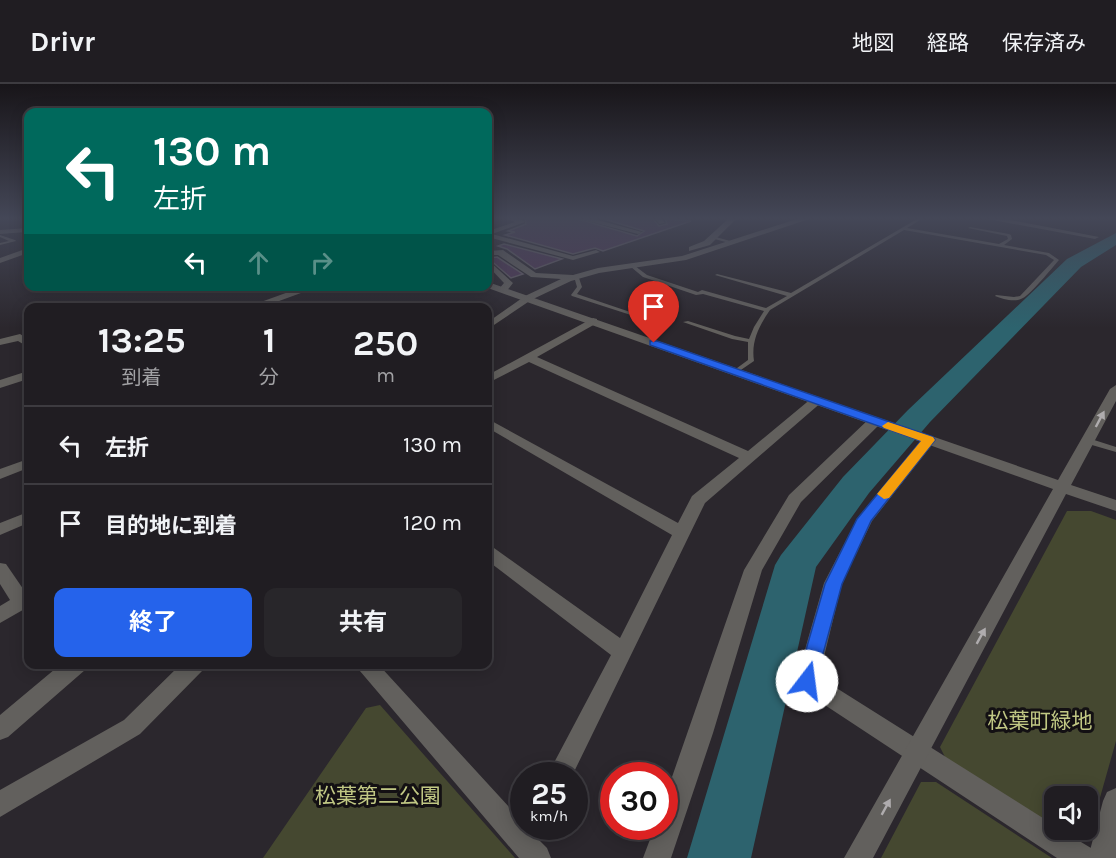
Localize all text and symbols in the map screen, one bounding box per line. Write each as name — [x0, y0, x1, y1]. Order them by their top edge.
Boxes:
text: Drivr — [30, 25, 95, 58]
text: 地図 — [852, 31, 894, 55]
text: 経路 — [927, 31, 969, 55]
text: 保存済み — [1002, 31, 1086, 55]
text: 130 m — [153, 126, 271, 176]
icon: left — [54, 132, 132, 210]
text: 左折 — [153, 183, 207, 215]
icon: left — [179, 246, 212, 279]
icon: ahead — [242, 246, 275, 279]
icon: right — [305, 246, 338, 279]
pin — [628, 281, 679, 343]
icon: arrive — [637, 290, 670, 323]
text: 13:25 — [98, 319, 185, 361]
text: 1 — [263, 319, 276, 361]
text: 250 — [353, 322, 418, 364]
text: m — [376, 364, 395, 387]
text: 到着 — [122, 366, 162, 389]
text: 分 — [259, 366, 279, 389]
one-way arrow — [1095, 411, 1105, 428]
icon: left — [54, 429, 87, 462]
text: 130 m — [403, 432, 462, 458]
text: 左折 — [105, 435, 149, 461]
icon: arrive — [54, 507, 87, 540]
text: 120 m — [403, 510, 462, 536]
text: 目的地に到着 — [105, 513, 237, 539]
button: 終了 — [54, 588, 252, 657]
button: 共有 — [264, 588, 462, 657]
one-way arrow — [975, 628, 986, 644]
position arrow — [775, 649, 839, 713]
park label: 松葉町緑地 — [988, 709, 1093, 733]
speed limit sign: 30 — [600, 762, 678, 840]
text: 25 — [531, 776, 567, 812]
park label: 松葉第二公園 — [315, 784, 441, 808]
map controls — [1044, 786, 1098, 840]
button: sound — [1044, 786, 1098, 840]
one-way arrow — [881, 798, 891, 815]
text: km/h — [530, 807, 568, 825]

